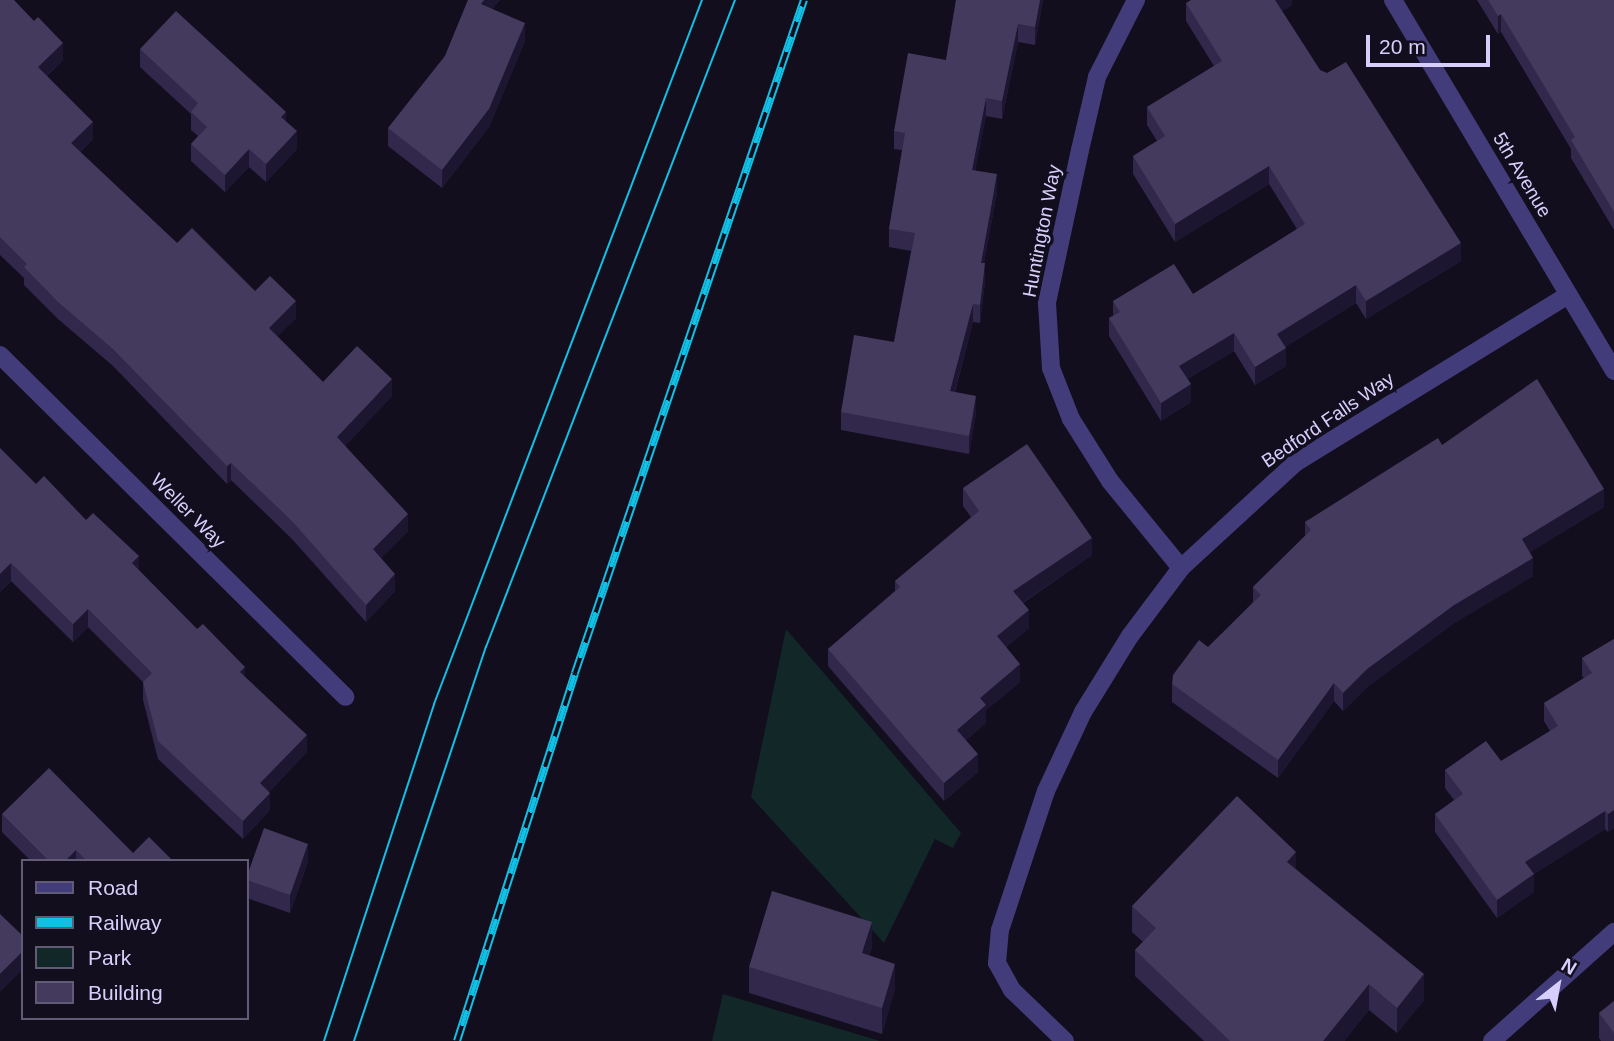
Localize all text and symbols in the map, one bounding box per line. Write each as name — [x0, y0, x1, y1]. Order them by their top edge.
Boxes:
scale bar — [1369, 21, 1493, 65]
text: 20 m — [1379, 35, 1426, 58]
street label: 5th Avenue — [1488, 128, 1556, 222]
street label: Huntington Way — [1018, 163, 1066, 299]
street label: Bedford Falls Way — [1258, 367, 1398, 473]
street label: Weller Way — [146, 469, 230, 553]
legend — [21, 859, 248, 1020]
text: Road — [88, 876, 138, 899]
text: Railway — [88, 911, 162, 934]
text: Park — [88, 946, 131, 969]
north arrow — [1523, 950, 1593, 1020]
text: N — [1558, 954, 1580, 979]
text: Building — [88, 981, 163, 1004]

